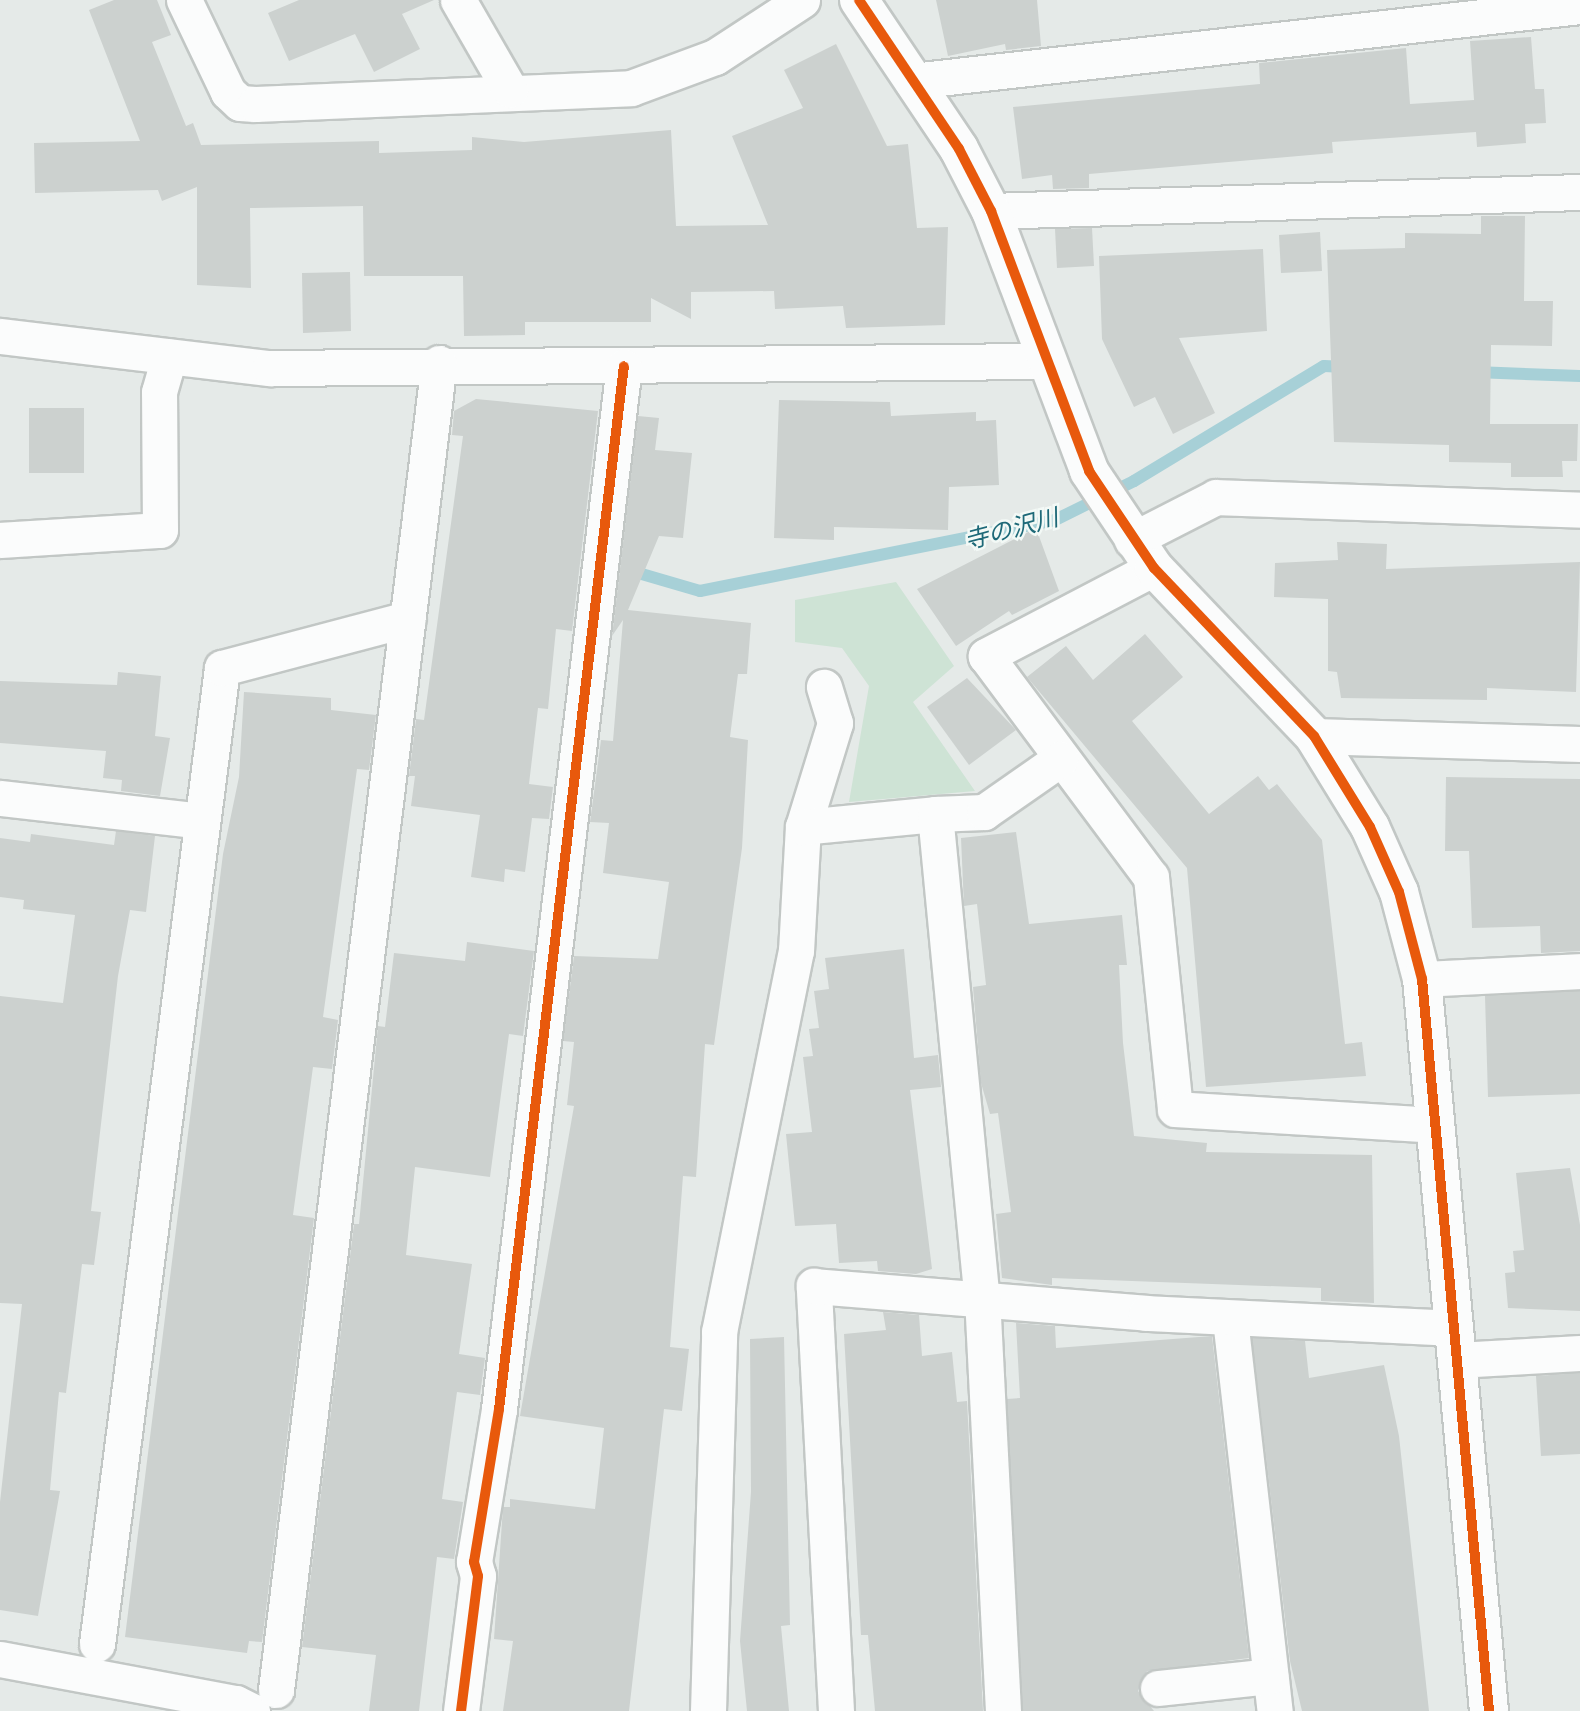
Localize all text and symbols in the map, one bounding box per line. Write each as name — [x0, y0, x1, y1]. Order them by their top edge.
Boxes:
water label: 寺の沢川 — [961, 502, 1061, 554]

